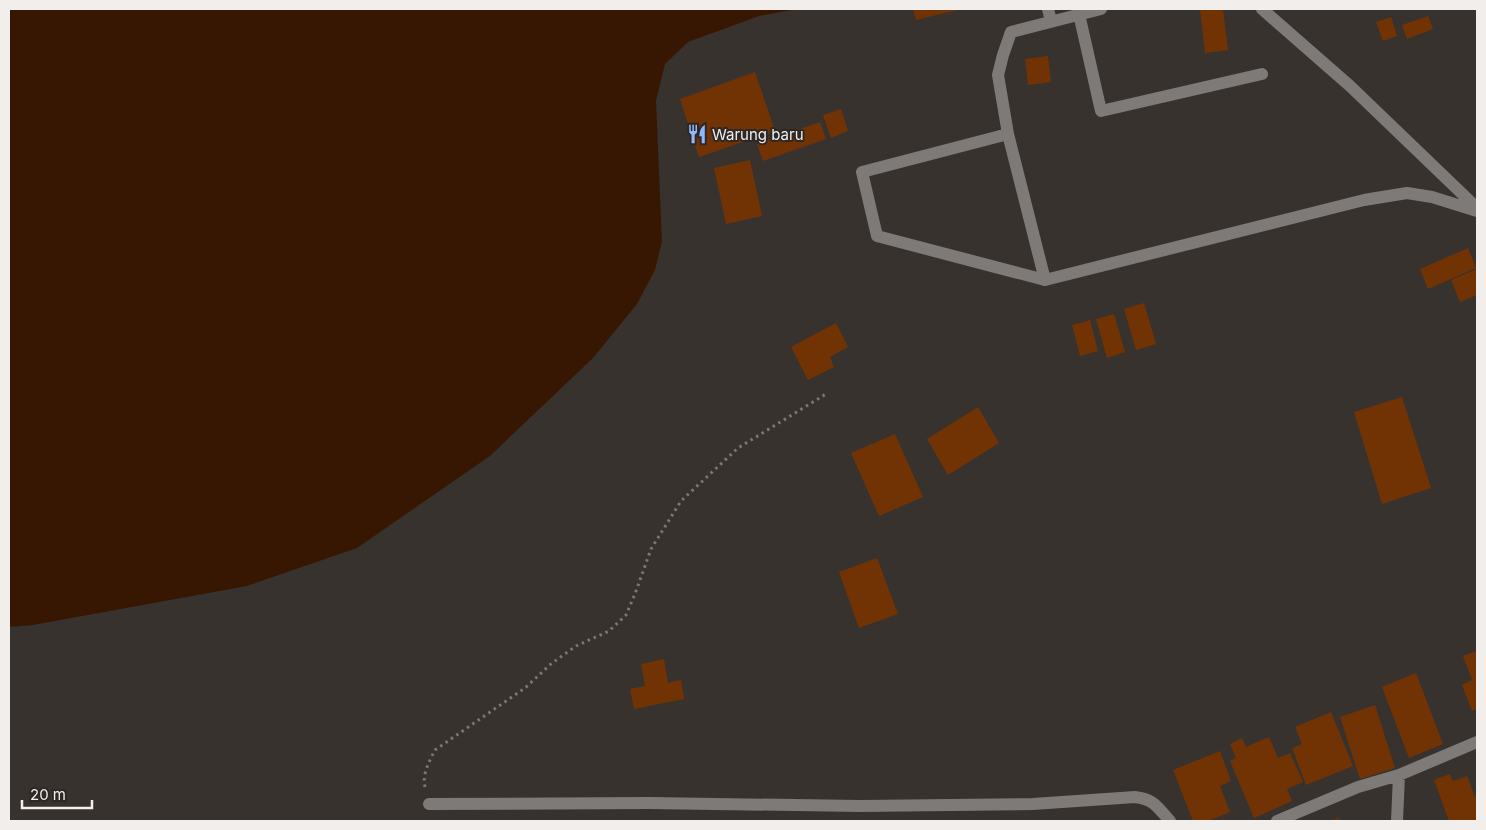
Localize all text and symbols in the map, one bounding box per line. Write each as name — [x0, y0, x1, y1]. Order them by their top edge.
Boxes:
restaurant icon: Warung baru — [686, 123, 708, 145]
place label: Warung baru — [712, 125, 804, 144]
scale bar — [22, 778, 92, 810]
text: 20 m — [30, 785, 66, 804]

